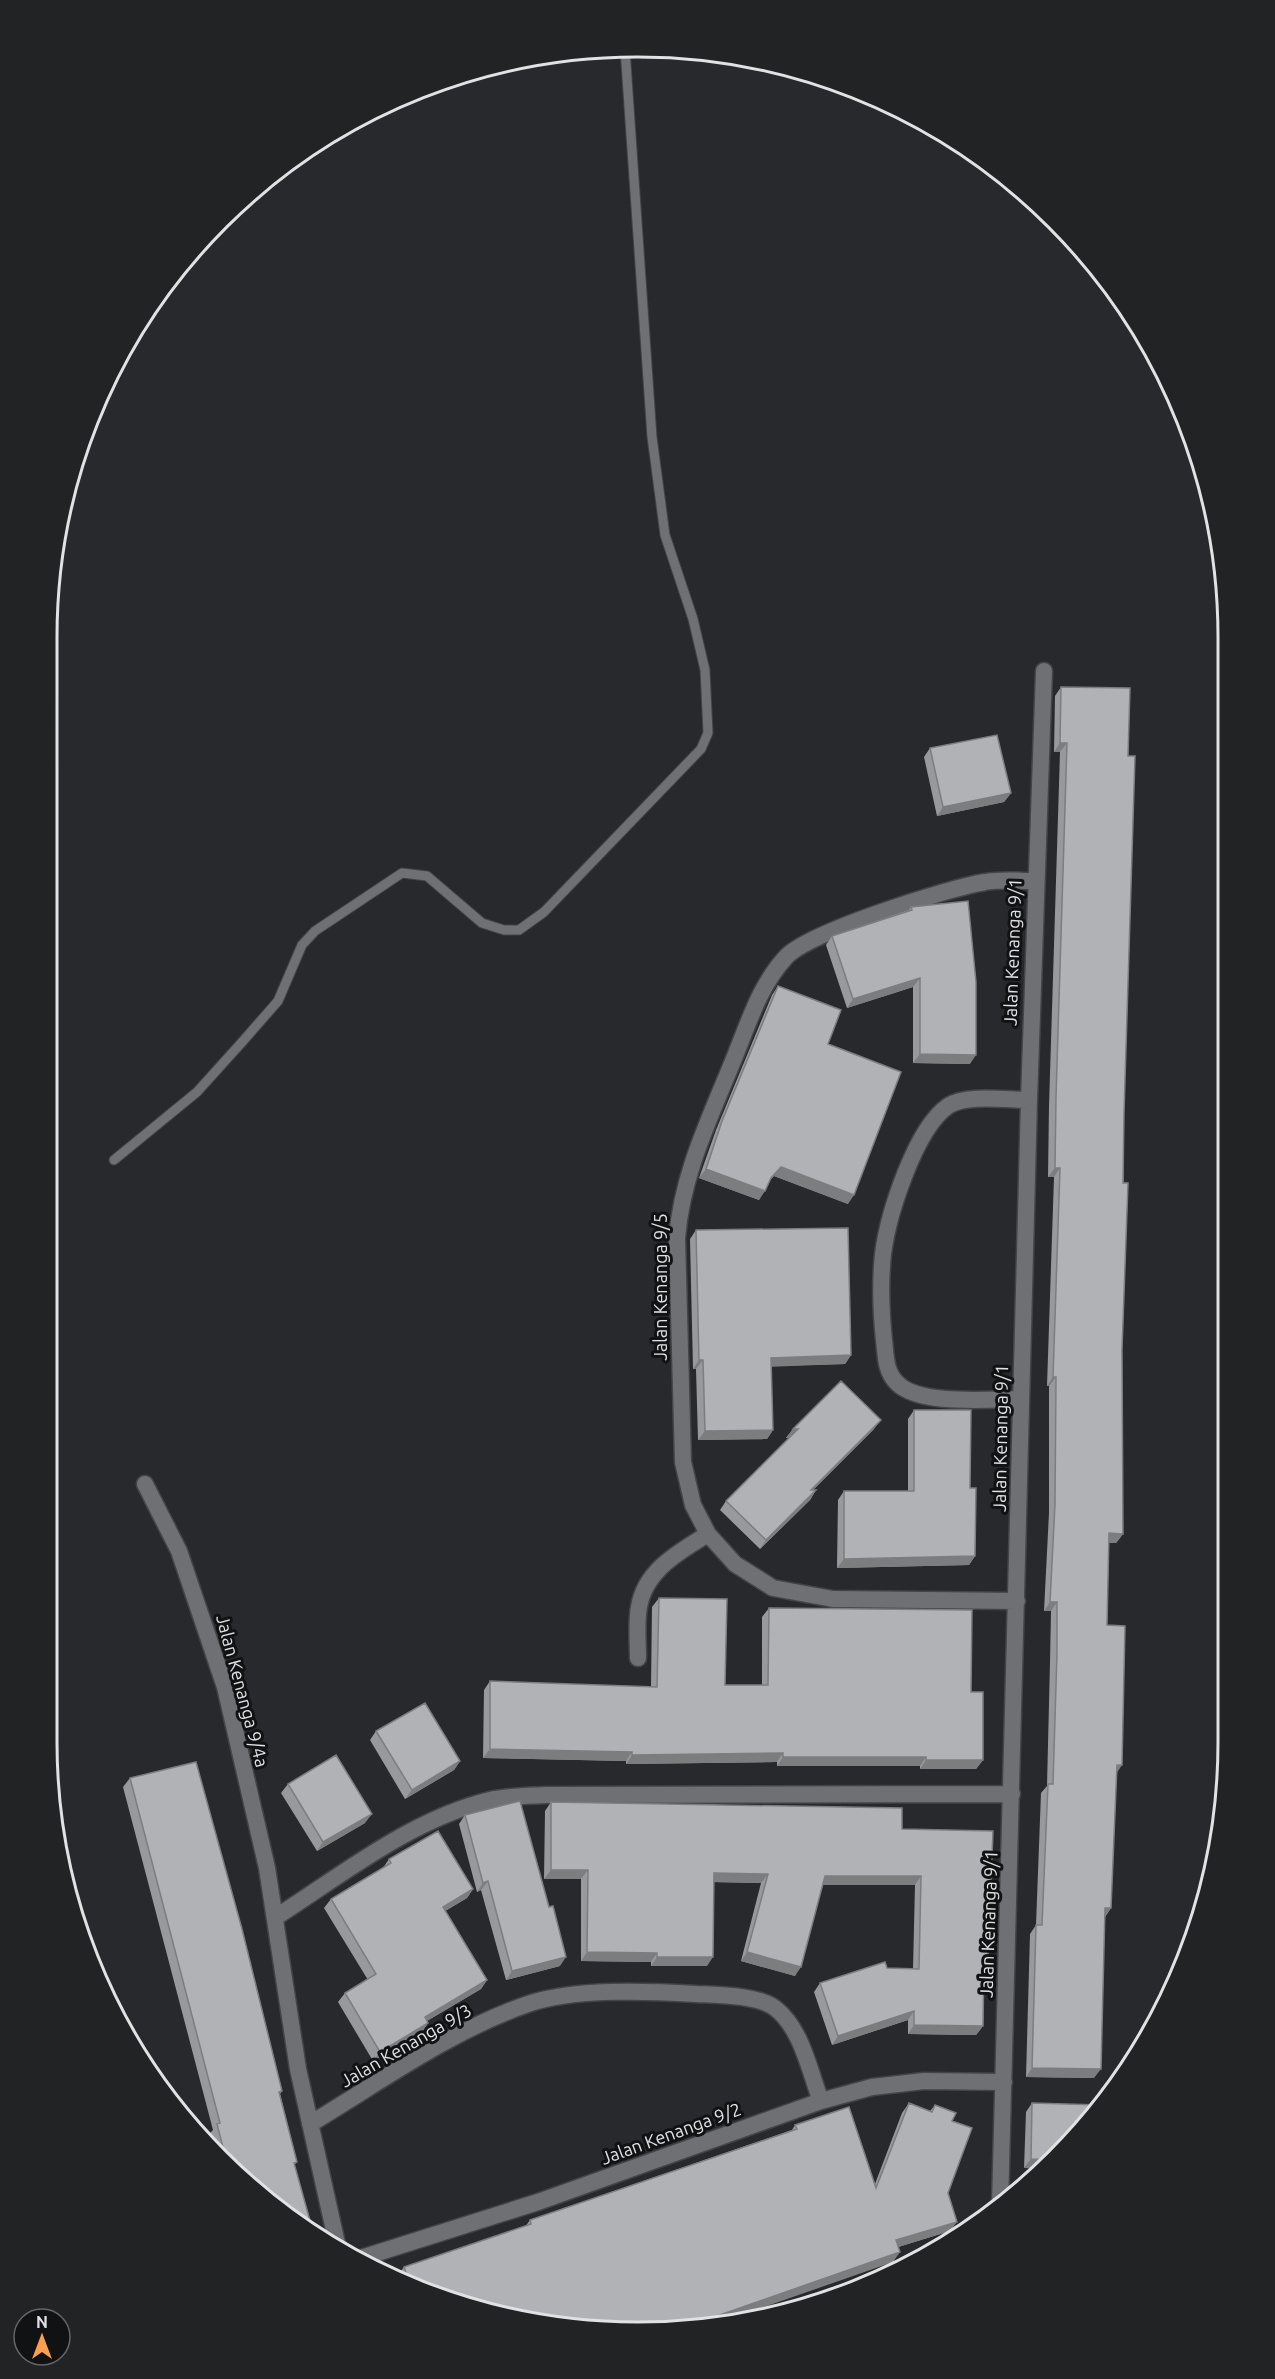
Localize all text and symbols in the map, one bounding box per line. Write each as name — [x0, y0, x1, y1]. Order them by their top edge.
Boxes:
street label: Jalan Kenanga 9/1 — [999, 878, 1025, 1026]
street label: Jalan Kenanga 9/5 — [650, 1213, 670, 1361]
street label: Jalan Kenanga 9/1 — [989, 1364, 1011, 1512]
street label: Jalan Kenanga 9/4a — [213, 1612, 273, 1769]
street label: Jalan Kenanga 9/1 — [975, 1850, 1001, 1998]
street label: Jalan Kenanga 9/3 — [337, 2000, 474, 2091]
street label: Jalan Kenanga 9/2 — [598, 2098, 743, 2168]
north arrow — [12, 2307, 72, 2367]
text: N — [36, 2313, 48, 2331]

